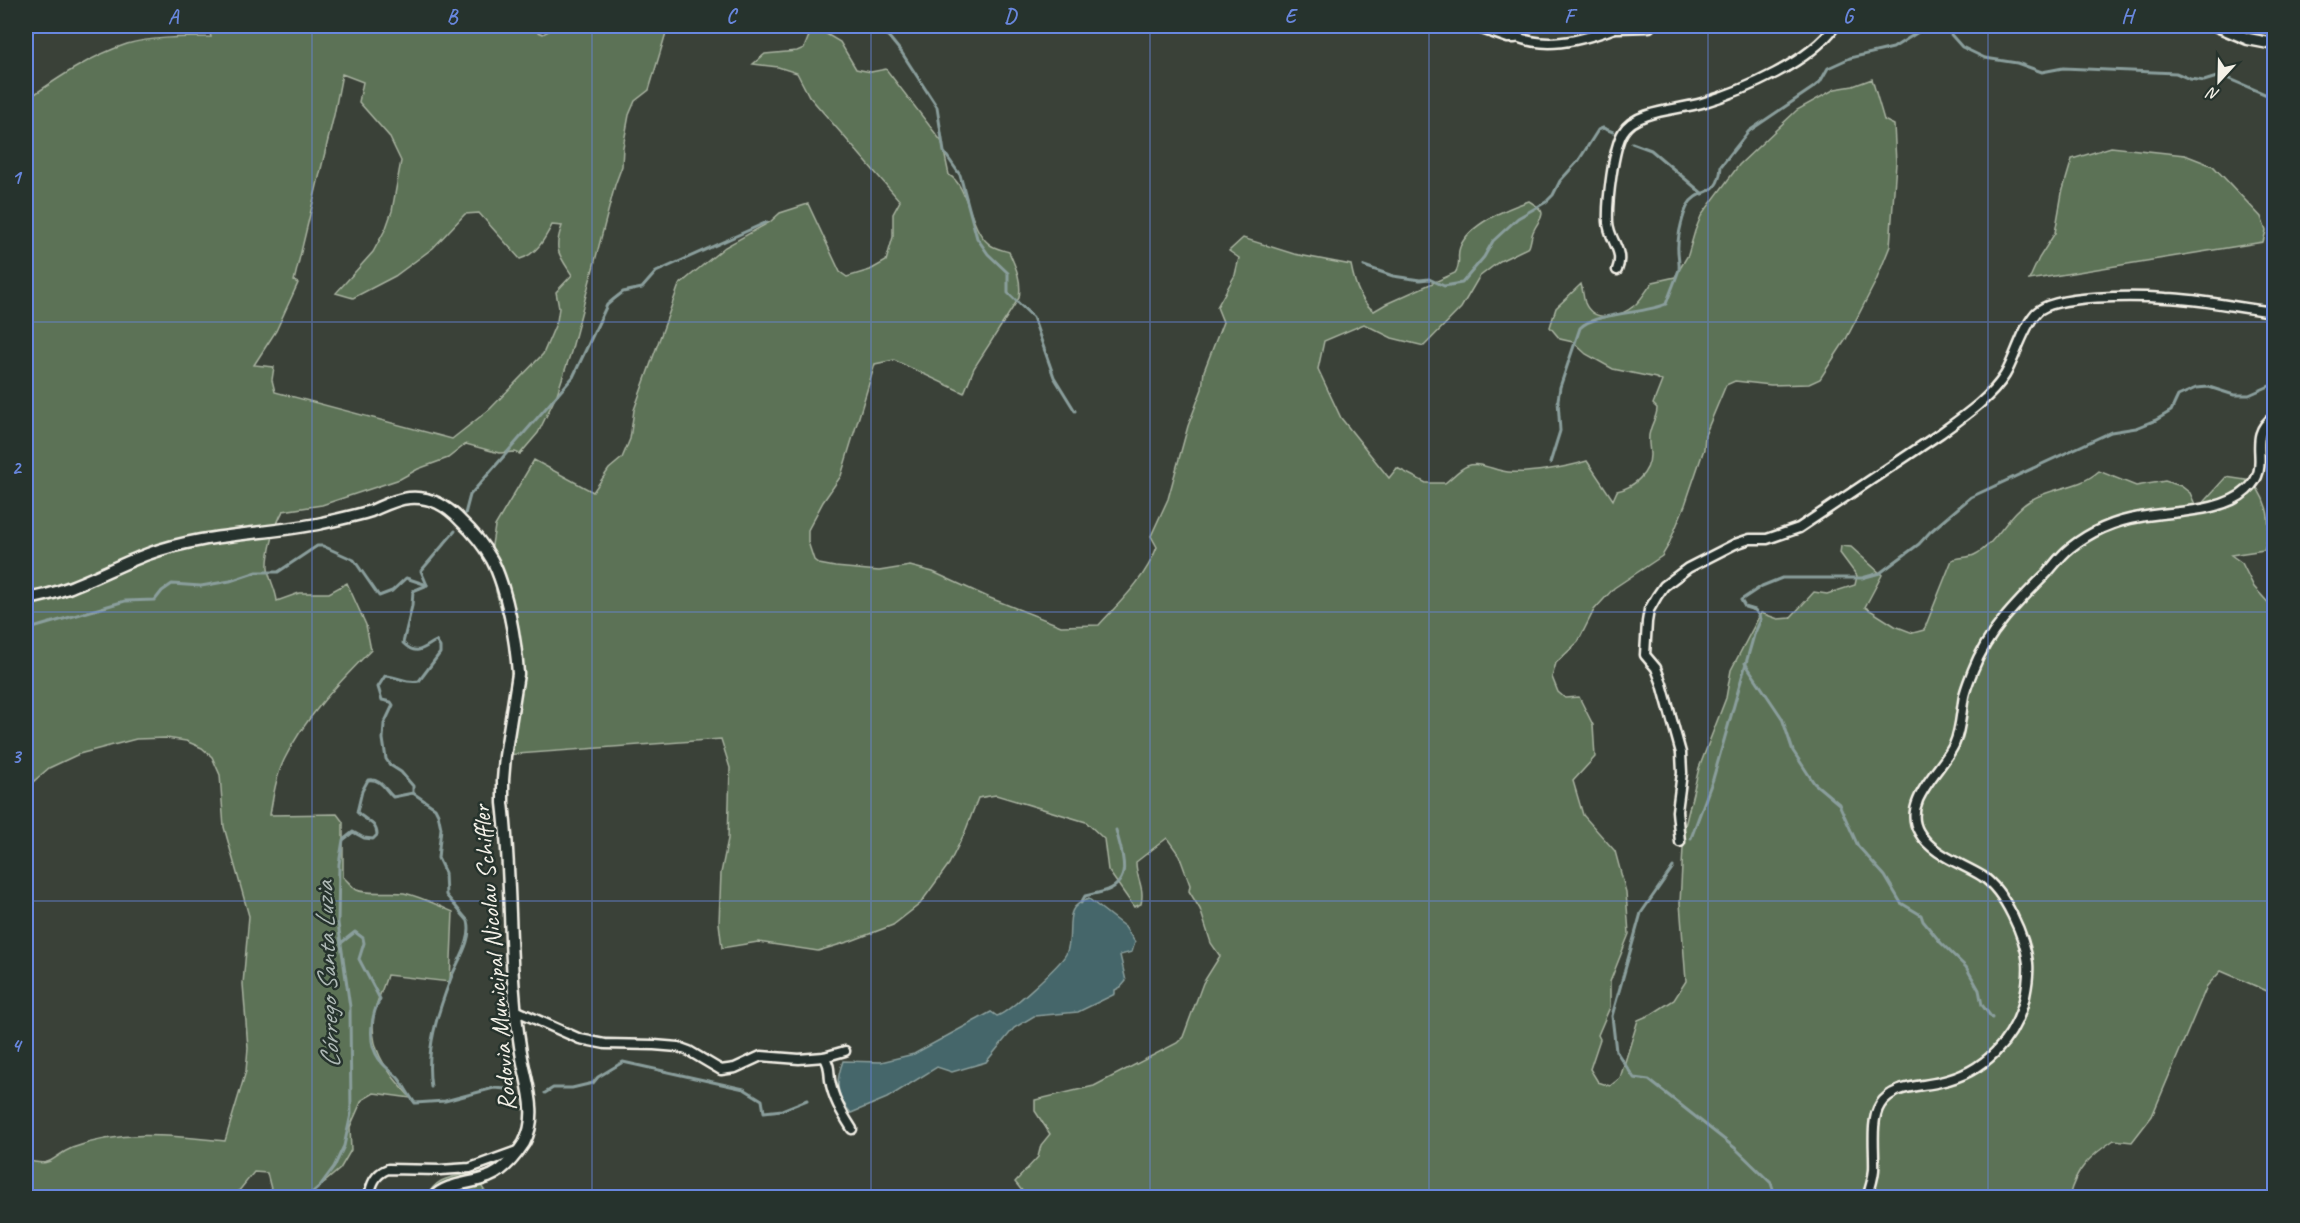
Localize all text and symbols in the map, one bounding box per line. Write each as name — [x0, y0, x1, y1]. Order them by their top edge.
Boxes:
text: A — [168, 4, 180, 29]
text: B — [447, 4, 459, 29]
text: C — [726, 4, 738, 29]
text: D — [1004, 4, 1018, 29]
text: E — [1285, 4, 1299, 29]
text: F — [1564, 4, 1578, 29]
text: G — [1843, 4, 1856, 29]
text: H — [2121, 4, 2136, 29]
north arrow — [2189, 51, 2249, 111]
text: N — [2203, 82, 2222, 105]
text: 1 — [12, 165, 23, 190]
text: 2 — [12, 455, 23, 480]
text: 3 — [12, 744, 23, 769]
street label: Rodovia Municipal Nicolau Schiffler — [464, 802, 524, 1113]
water label: Córrego Santa Luzia — [307, 879, 347, 1069]
text: 4 — [12, 1033, 24, 1058]

